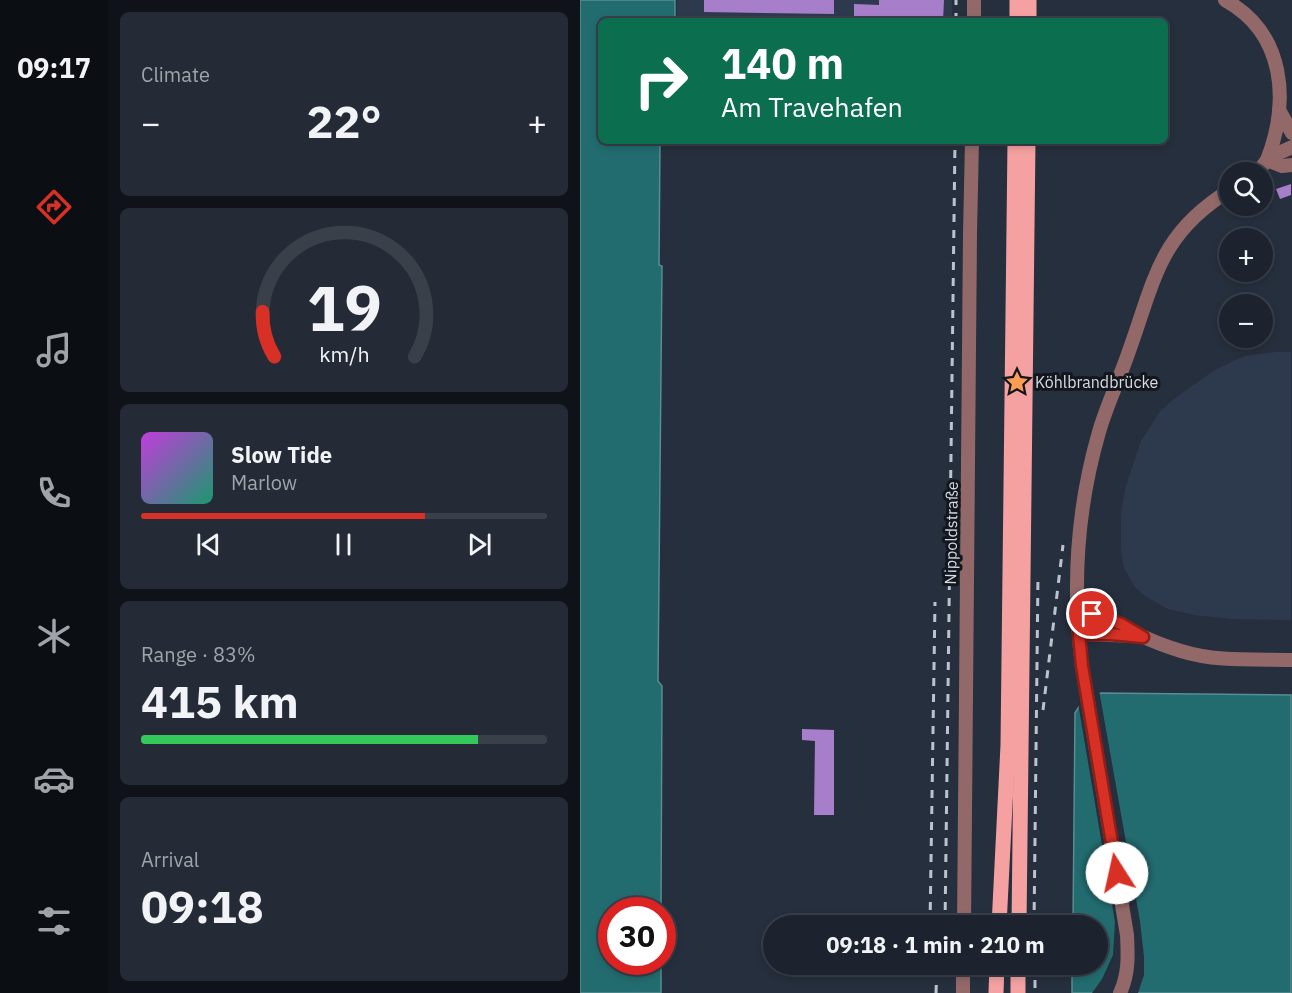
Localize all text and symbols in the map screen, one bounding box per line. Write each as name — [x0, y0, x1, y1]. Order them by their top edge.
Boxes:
text: 140 m — [721, 36, 844, 91]
icon: right — [622, 42, 700, 120]
text: 09:17 — [17, 50, 91, 85]
text: Climate — [141, 61, 210, 88]
text: Am Travehafen — [721, 89, 903, 124]
text: 22° — [306, 92, 382, 150]
text: − — [141, 101, 161, 144]
text: + — [527, 101, 547, 144]
map controls — [1219, 162, 1273, 348]
button: search — [1219, 162, 1273, 216]
icon: directions — [33, 186, 75, 228]
button: + — [1219, 228, 1273, 282]
text: 19 — [307, 267, 381, 348]
button: − — [1219, 294, 1273, 348]
icon: music — [33, 329, 75, 371]
text: km/h — [319, 341, 369, 369]
place icon: Köhlbrandbrücke — [1004, 369, 1030, 395]
place label: Köhlbrandbrücke — [1035, 372, 1159, 392]
text: Slow Tide — [231, 440, 332, 469]
text: Marlow — [231, 469, 297, 496]
icon: phone — [33, 472, 75, 514]
street label: Nippoldstraße — [940, 481, 962, 585]
icon: previous — [192, 528, 225, 561]
icon: pause — [327, 528, 360, 561]
icon: next — [463, 528, 496, 561]
pin — [1066, 588, 1117, 639]
icon: arrive — [1075, 597, 1108, 630]
icon: climate — [33, 615, 75, 657]
text: Range · 83% — [141, 641, 256, 668]
text: 415 km — [141, 672, 299, 730]
icon: car — [33, 758, 75, 800]
position arrow — [1085, 841, 1149, 905]
text: Arrival — [141, 846, 199, 873]
text: 09:18 — [141, 877, 264, 935]
speed limit sign: 30 — [598, 897, 676, 975]
icon: filters — [33, 900, 75, 942]
text: 09:18 · 1 min · 210 m — [826, 930, 1045, 959]

